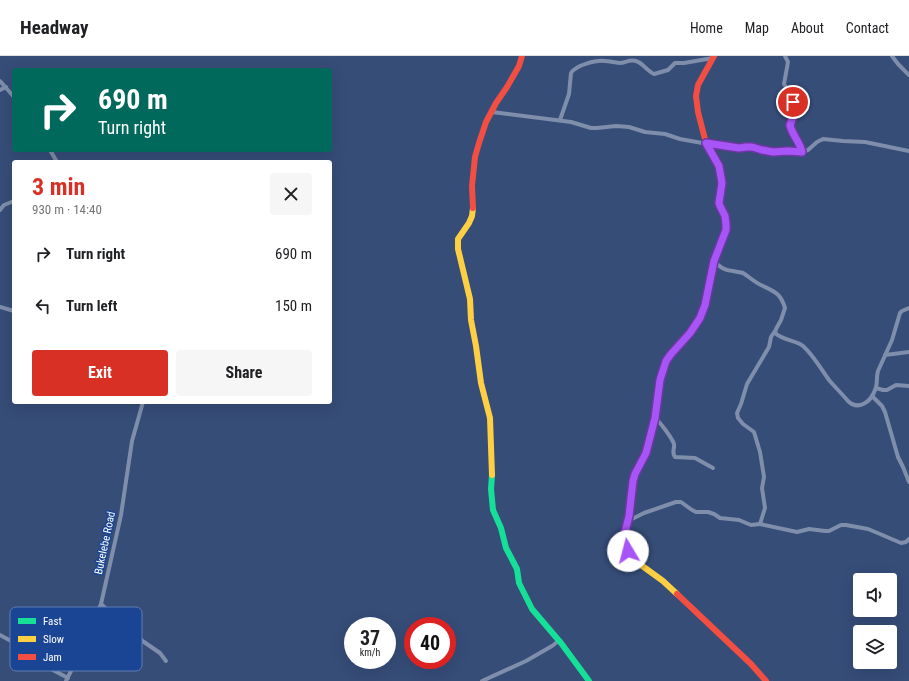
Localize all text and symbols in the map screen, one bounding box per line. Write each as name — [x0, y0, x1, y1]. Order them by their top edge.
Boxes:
text: Headway — [20, 16, 88, 39]
text: Home — [690, 20, 723, 36]
text: Map — [745, 20, 769, 36]
text: About — [791, 20, 824, 36]
text: Contact — [846, 20, 889, 36]
text: 690 m — [98, 83, 168, 116]
icon: right — [32, 84, 84, 136]
pin — [776, 85, 810, 119]
icon: arrive — [782, 91, 804, 113]
text: Turn right — [98, 117, 166, 138]
text: 3 min — [32, 173, 85, 201]
button: close — [270, 173, 312, 215]
text: 930 m · 14:40 — [32, 202, 102, 217]
icon: right — [32, 243, 54, 265]
text: Turn right — [66, 245, 125, 263]
text: 690 m — [275, 245, 312, 263]
icon: left — [32, 295, 54, 317]
text: Turn left — [66, 297, 117, 315]
text: 150 m — [275, 297, 312, 315]
button: Exit — [32, 350, 168, 396]
button: Share — [176, 350, 312, 396]
street label: Bukelebe Road — [92, 510, 118, 576]
position arrow — [607, 530, 649, 572]
map controls — [853, 573, 897, 669]
button: sound — [853, 573, 897, 617]
legend — [10, 607, 142, 671]
text: Fast — [43, 615, 62, 628]
speed limit sign: 40 — [404, 617, 456, 669]
button: layers — [853, 625, 897, 669]
text: 37 — [360, 626, 380, 650]
text: Slow — [43, 633, 64, 646]
text: km/h — [360, 647, 380, 658]
text: Jam — [43, 651, 62, 664]

